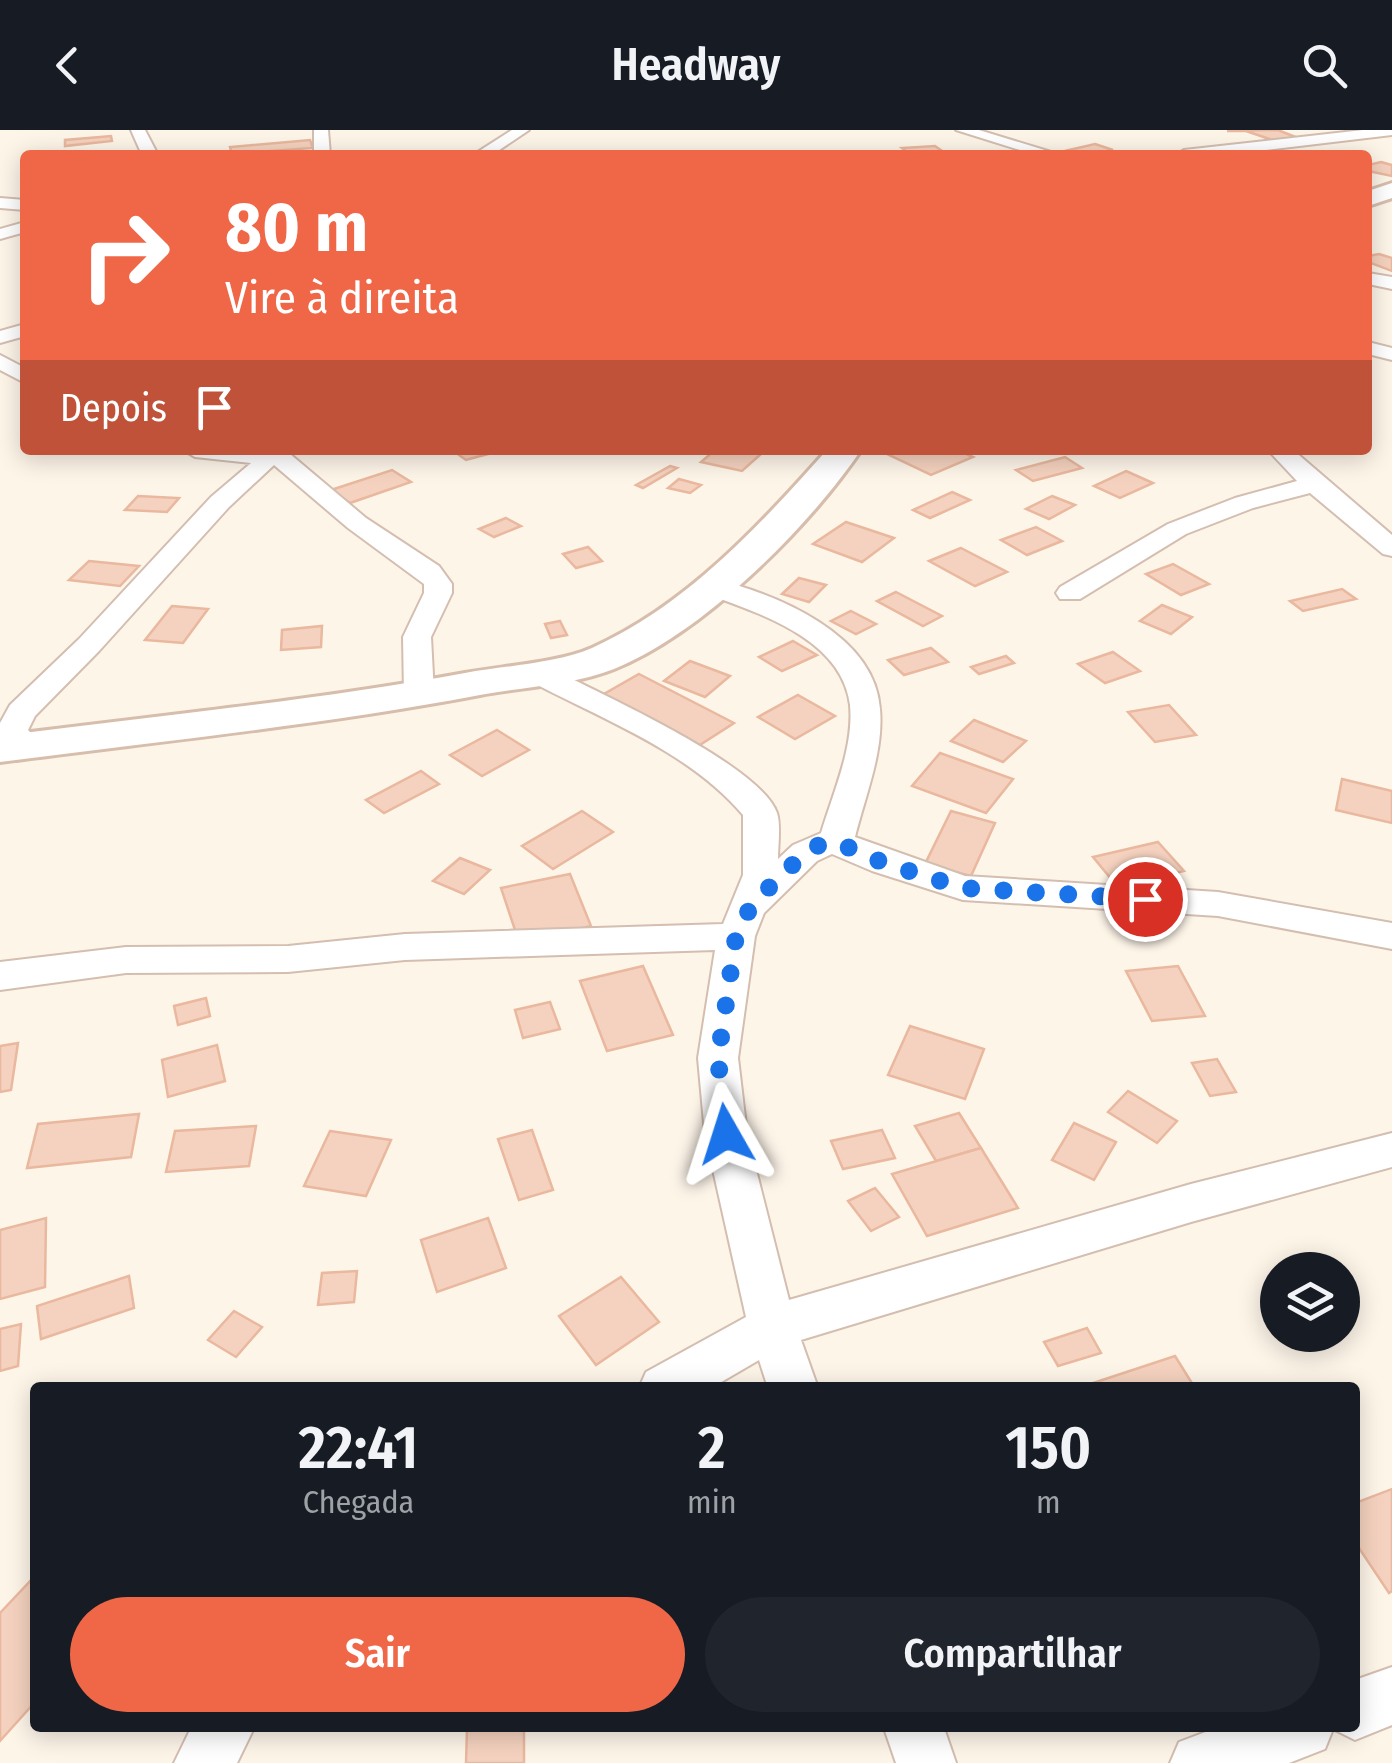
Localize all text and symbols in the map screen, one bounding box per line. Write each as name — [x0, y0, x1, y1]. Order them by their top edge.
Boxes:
icon: back — [40, 38, 95, 93]
text: Headway — [612, 38, 780, 92]
icon: search — [1297, 38, 1352, 93]
text: 80 m — [225, 186, 368, 270]
icon: right — [60, 190, 190, 320]
text: Vire à direita — [225, 271, 459, 325]
icon: arrive — [187, 380, 242, 435]
text: Depois — [60, 385, 167, 431]
pin — [1103, 857, 1188, 942]
icon: arrive — [1118, 872, 1173, 927]
position arrow — [674, 1082, 778, 1186]
map controls — [1260, 1252, 1360, 1352]
button: layers — [1260, 1252, 1360, 1352]
text: 22:41 — [299, 1412, 419, 1484]
text: 2 — [698, 1412, 726, 1484]
text: 150 — [1005, 1412, 1091, 1484]
text: Chegada — [303, 1483, 414, 1521]
text: min — [687, 1483, 737, 1521]
text: m — [1036, 1483, 1061, 1521]
button: Sair — [70, 1597, 685, 1712]
button: Compartilhar — [705, 1597, 1320, 1712]

